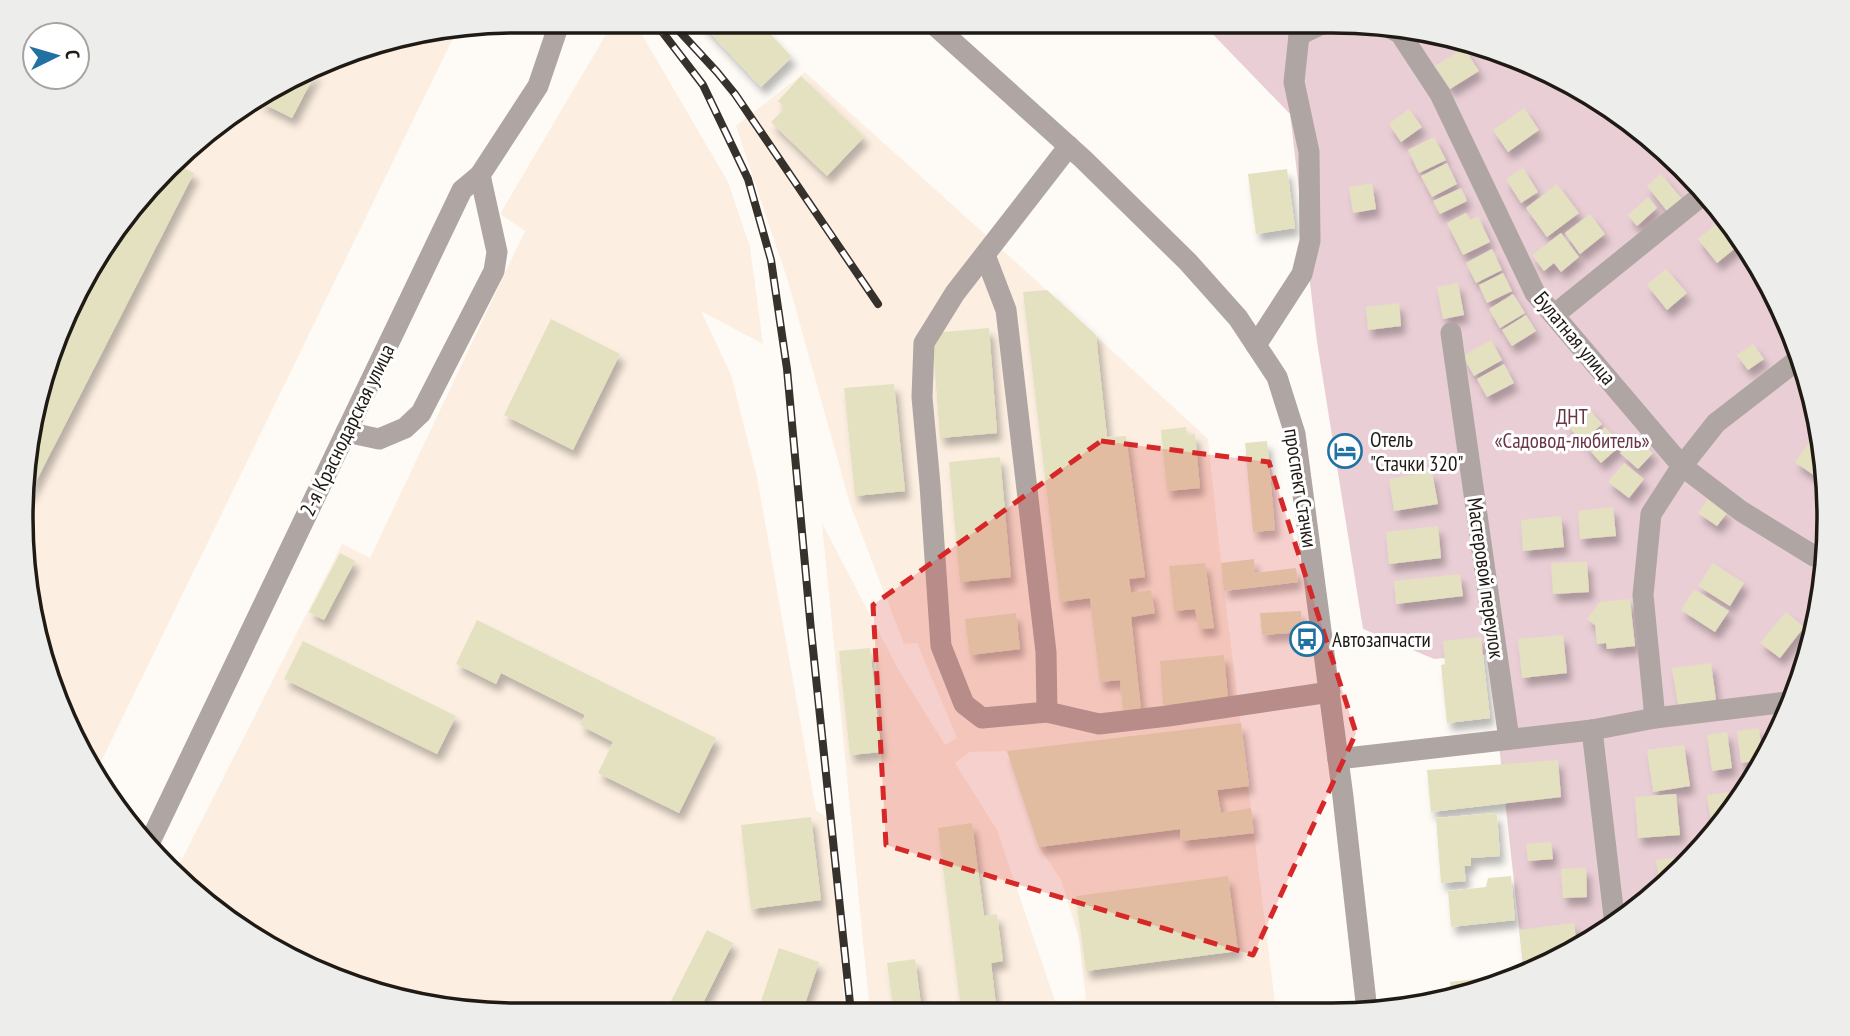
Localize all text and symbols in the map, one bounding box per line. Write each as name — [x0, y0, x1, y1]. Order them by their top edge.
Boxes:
north arrow — [21, 21, 91, 91]
text: С — [61, 49, 85, 60]
street label: Булатная улица — [1528, 286, 1622, 390]
street label: 2-я Краснодарская улица — [294, 340, 400, 520]
park label: ДНТ «Садовод-любитель» — [1494, 403, 1650, 454]
street label: проспект Стачки — [1278, 426, 1324, 550]
place label: Отель "Стачки 320" — [1370, 426, 1463, 477]
hotel icon: Отель "Стачки 320" — [1326, 432, 1364, 470]
street label: Мастеровой переулок — [1461, 496, 1511, 660]
bus stop icon: Автозапчасти — [1288, 620, 1326, 658]
place label: Автозапчасти — [1332, 626, 1431, 653]

